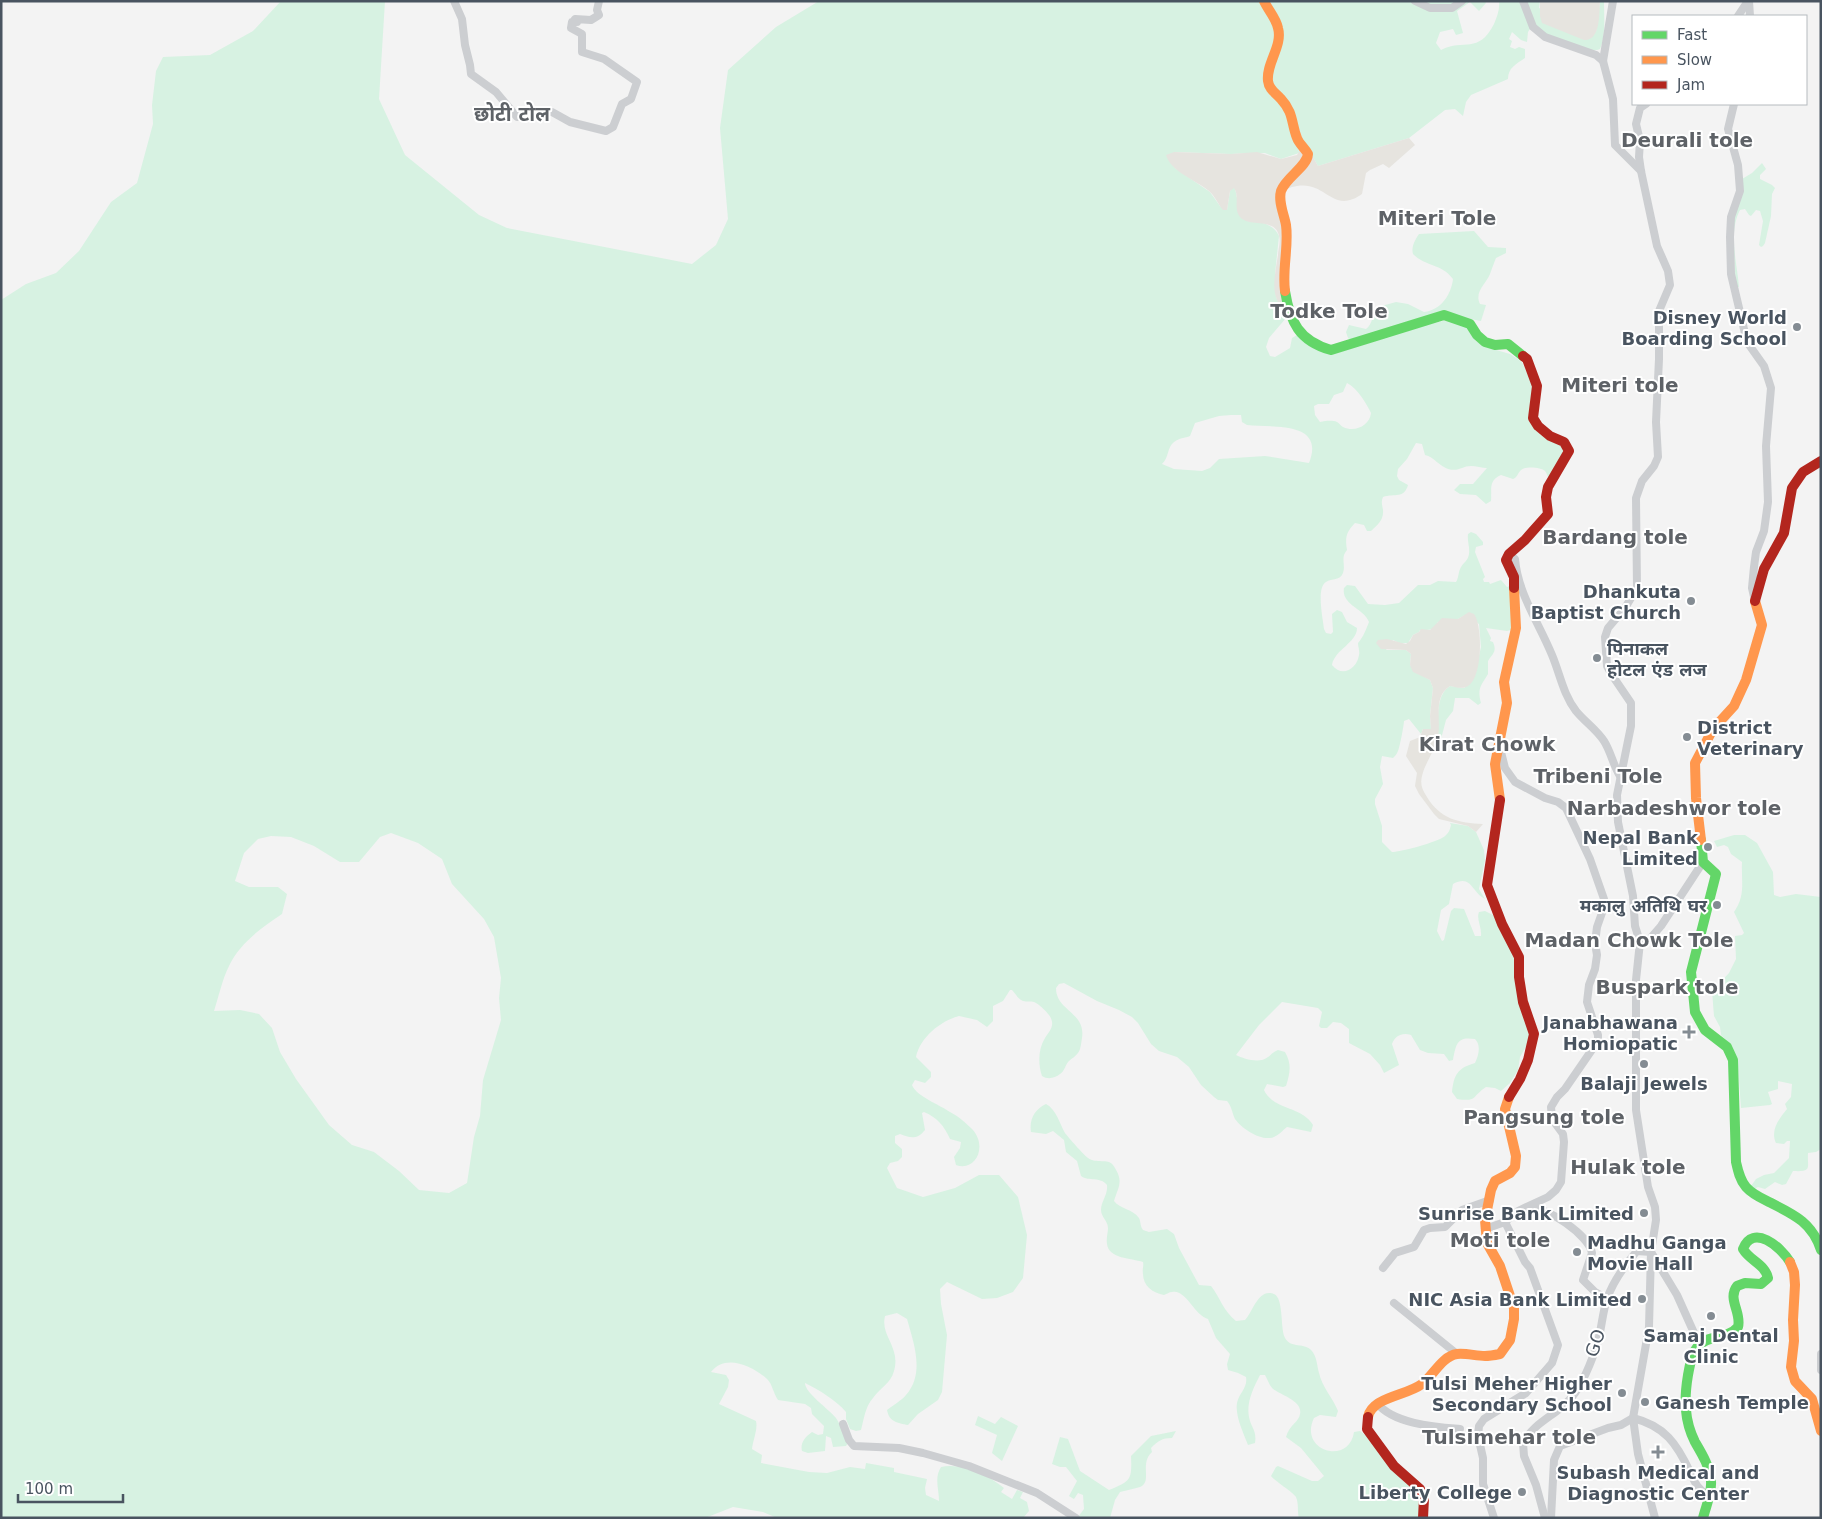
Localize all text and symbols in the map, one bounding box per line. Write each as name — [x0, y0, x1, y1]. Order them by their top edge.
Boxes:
legend — [1632, 15, 1807, 105]
text: Fast — [1677, 26, 1707, 44]
text: Slow — [1677, 51, 1712, 69]
text: Jam — [1676, 76, 1705, 94]
district label: छोटी टोल — [474, 102, 551, 126]
district label: Deurali tole — [1621, 128, 1753, 152]
district label: Miteri Tole — [1378, 206, 1496, 230]
district label: Todke Tole — [1270, 299, 1388, 323]
place label: Disney World Boarding School — [1622, 307, 1787, 349]
marker: Disney World Boarding School — [1791, 321, 1803, 333]
district label: Miteri tole — [1561, 373, 1679, 397]
district label: Bardang tole — [1542, 525, 1688, 549]
place label: Dhankuta Baptist Church — [1531, 581, 1681, 623]
marker: Dhankuta Baptist Church — [1685, 595, 1697, 607]
place label: पिनाकल होटल एंड लज — [1607, 638, 1707, 680]
marker: पिनाकल होटल एंड लज — [1591, 652, 1603, 664]
place label: District Veterinary — [1697, 717, 1804, 759]
marker: District Veterinary — [1681, 731, 1693, 743]
district label: Kirat Chowk — [1419, 732, 1556, 756]
district label: Tribeni Tole — [1533, 764, 1663, 788]
district label: Narbadeshwor tole — [1567, 796, 1781, 820]
place label: Nepal Bank Limited — [1583, 827, 1699, 869]
marker: Nepal Bank Limited — [1702, 841, 1714, 853]
place label: मकालु अतिथि घर — [1580, 895, 1708, 917]
marker: मकालु अतिथि घर — [1711, 899, 1723, 911]
district label: Madan Chowk Tole — [1525, 928, 1733, 952]
district label: Buspark tole — [1595, 975, 1739, 999]
place label: Janabhawana Homiopatic — [1541, 1012, 1678, 1054]
marker: Janabhawana Homiopatic — [1682, 1025, 1696, 1039]
marker: Balaji Jewels — [1638, 1058, 1650, 1070]
place label: Balaji Jewels — [1580, 1073, 1708, 1094]
district label: Pangsung tole — [1463, 1105, 1625, 1129]
district label: Hulak tole — [1570, 1155, 1686, 1179]
place label: Sunrise Bank Limited — [1418, 1203, 1634, 1224]
marker: Sunrise Bank Limited — [1638, 1207, 1650, 1219]
district label: Moti tole — [1450, 1228, 1550, 1252]
place label: Madhu Ganga Movie Hall — [1587, 1232, 1727, 1274]
marker: Madhu Ganga Movie Hall — [1571, 1246, 1583, 1258]
place label: NIC Asia Bank Limited — [1408, 1289, 1632, 1310]
marker: NIC Asia Bank Limited — [1636, 1293, 1648, 1305]
marker: Samaj Dental Clinic — [1705, 1310, 1717, 1322]
place label: Samaj Dental Clinic — [1643, 1325, 1779, 1367]
street label: GO — [1581, 1326, 1609, 1360]
place label: Tulsi Meher Higher Secondary School — [1421, 1373, 1612, 1415]
marker: Tulsi Meher Higher Secondary School — [1616, 1387, 1628, 1399]
place label: Ganesh Temple — [1655, 1392, 1809, 1413]
marker: Ganesh Temple — [1639, 1396, 1651, 1408]
district label: Tulsimehar tole — [1422, 1425, 1596, 1449]
marker: Subash Medical and Diagnostic Center — [1651, 1445, 1665, 1459]
place label: Subash Medical and Diagnostic Center — [1557, 1462, 1759, 1504]
scale bar — [18, 1472, 122, 1504]
text: 100 m — [25, 1480, 73, 1498]
place label: Liberty College — [1359, 1482, 1512, 1503]
marker: Liberty College — [1516, 1486, 1528, 1498]

